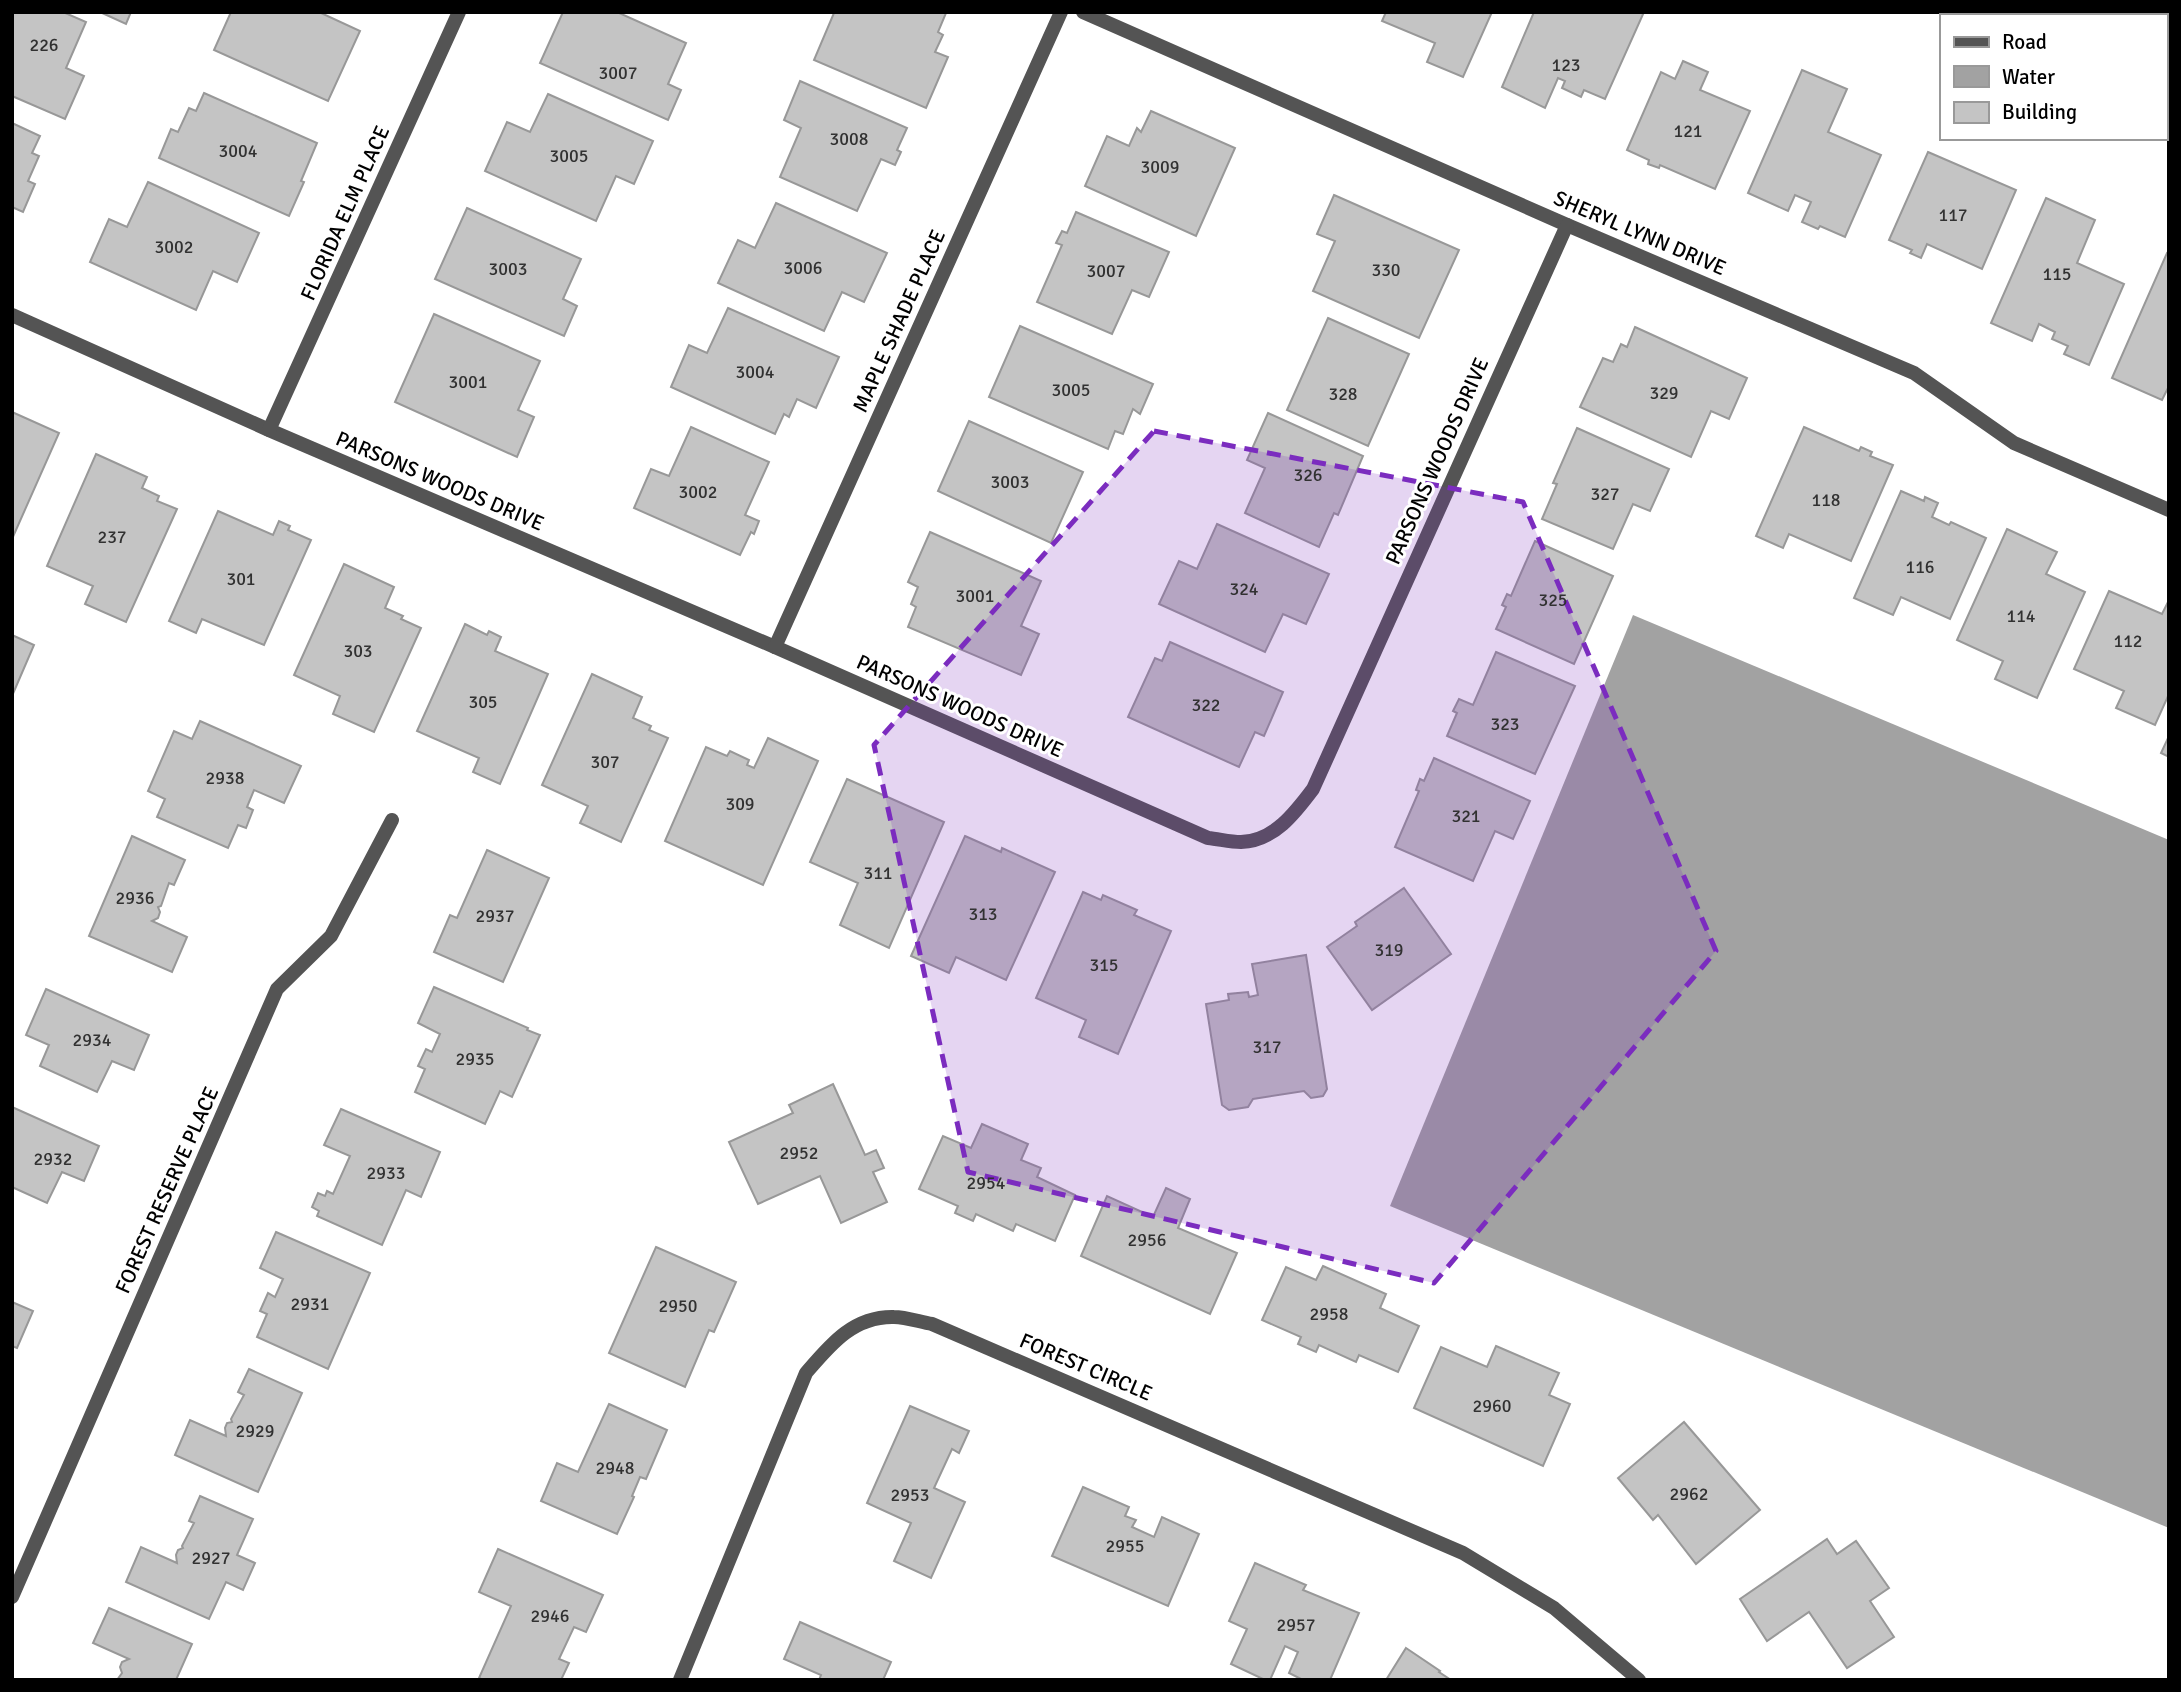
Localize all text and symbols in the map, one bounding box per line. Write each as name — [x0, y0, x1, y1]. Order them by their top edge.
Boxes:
legend — [1940, 14, 2167, 140]
text: Road — [2002, 29, 2047, 55]
house number: 226 — [29, 34, 59, 56]
house number: 123 — [1551, 54, 1581, 76]
house number: 3007 — [599, 62, 637, 84]
text: Water — [2002, 64, 2055, 90]
text: Building — [2002, 99, 2077, 125]
house number: 121 — [1673, 120, 1703, 142]
street label: FLORIDA ELM PLACE — [295, 121, 395, 305]
house number: 3008 — [830, 128, 868, 150]
house number: 3004 — [219, 140, 258, 162]
house number: 3005 — [550, 145, 588, 167]
house number: 3009 — [1141, 156, 1179, 178]
street label: SHERYL LYNN DRIVE — [1550, 185, 1730, 281]
house number: 117 — [1938, 204, 1968, 226]
street label: MAPLE SHADE PLACE — [847, 225, 951, 417]
house number: 3002 — [155, 236, 193, 258]
house number: 3006 — [784, 257, 822, 279]
house number: 3003 — [489, 258, 527, 280]
house number: 330 — [1371, 259, 1401, 281]
house number: 3007 — [1087, 260, 1125, 282]
house number: 115 — [2042, 263, 2072, 285]
street label: PARSONS WOODS DRIVE — [1380, 354, 1494, 568]
house number: 3004 — [736, 361, 775, 383]
house number: 3001 — [449, 371, 487, 393]
house number: 3005 — [1052, 379, 1090, 401]
house number: 329 — [1649, 382, 1679, 404]
house number: 328 — [1328, 383, 1358, 405]
street label: PARSONS WOODS DRIVE — [332, 425, 548, 537]
house number: 326 — [1293, 464, 1323, 486]
house number: 3003 — [991, 471, 1029, 493]
house number: 3002 — [679, 481, 717, 503]
house number: 327 — [1590, 483, 1620, 505]
house number: 118 — [1811, 489, 1841, 511]
house number: 237 — [97, 526, 127, 548]
house number: 116 — [1905, 556, 1935, 578]
house number: 301 — [226, 568, 256, 590]
house number: 324 — [1229, 578, 1259, 600]
house number: 3001 — [956, 585, 994, 607]
house number: 325 — [1538, 589, 1568, 611]
house number: 114 — [2006, 605, 2036, 627]
house number: 112 — [2113, 630, 2143, 652]
house number: 303 — [343, 640, 373, 662]
street label: PARSONS WOODS DRIVE — [853, 649, 1067, 763]
house number: 305 — [468, 691, 498, 713]
house number: 322 — [1191, 694, 1221, 716]
house number: 323 — [1490, 713, 1520, 735]
house number: 307 — [590, 751, 620, 773]
house number: 2938 — [206, 767, 244, 789]
house number: 309 — [725, 793, 755, 815]
house number: 321 — [1451, 805, 1481, 827]
house number: 311 — [863, 862, 893, 884]
house number: 2936 — [116, 887, 154, 909]
house number: 313 — [968, 903, 998, 925]
house number: 2937 — [476, 905, 514, 927]
house number: 319 — [1374, 939, 1404, 961]
house number: 315 — [1089, 954, 1119, 976]
house number: 2934 — [73, 1029, 112, 1051]
house number: 317 — [1252, 1036, 1282, 1058]
house number: 2935 — [456, 1048, 494, 1070]
street label: FOREST RESERVE PLACE — [110, 1082, 224, 1298]
house number: 2952 — [780, 1142, 818, 1164]
house number: 2932 — [34, 1148, 72, 1170]
house number: 2933 — [367, 1162, 405, 1184]
house number: 2954 — [967, 1172, 1006, 1194]
house number: 2956 — [1128, 1229, 1166, 1251]
house number: 2931 — [291, 1293, 329, 1315]
house number: 2950 — [659, 1295, 697, 1317]
house number: 2958 — [1310, 1303, 1348, 1325]
street label: FOREST CIRCLE — [1016, 1327, 1156, 1407]
house number: 2960 — [1473, 1395, 1511, 1417]
house number: 2929 — [236, 1420, 274, 1442]
house number: 2948 — [596, 1457, 634, 1479]
house number: 2962 — [1670, 1483, 1708, 1505]
house number: 2953 — [891, 1484, 929, 1506]
house number: 2955 — [1106, 1535, 1144, 1557]
house number: 2927 — [192, 1547, 230, 1569]
house number: 2946 — [531, 1605, 569, 1627]
house number: 2957 — [1277, 1614, 1315, 1636]

